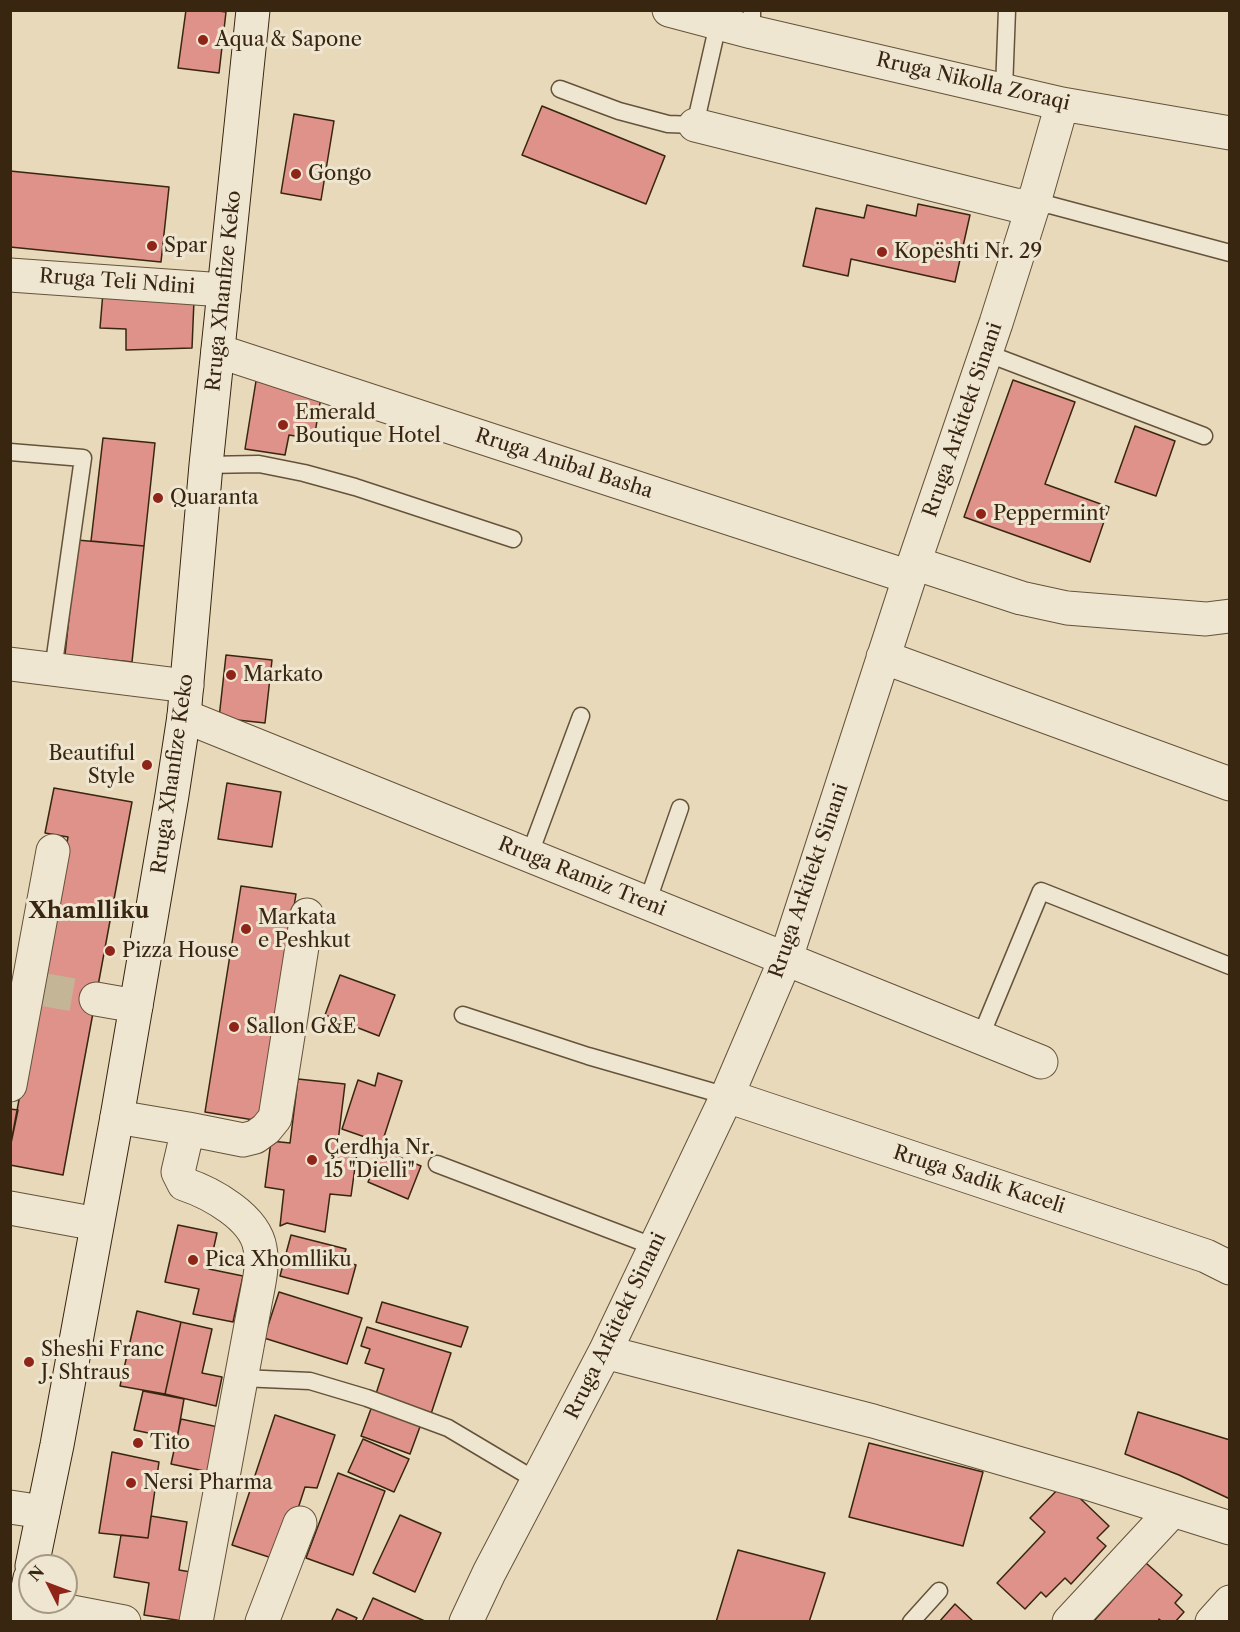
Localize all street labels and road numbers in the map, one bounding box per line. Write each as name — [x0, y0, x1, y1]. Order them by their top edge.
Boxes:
street label: Rruga Nikolla Zoraqi — [874, 48, 1072, 116]
street label: Rruga Xhanfize Keko — [202, 189, 246, 393]
street label: Rruga Teli Ndini — [38, 265, 196, 299]
street label: Rruga Arkitekt Sinani — [918, 319, 1008, 521]
street label: Rruga Anibal Basha — [472, 424, 656, 504]
street label: Rruga Xhanfize Keko — [147, 672, 199, 876]
street label: Rruga Arkitekt Sinani — [764, 780, 854, 982]
street label: Rruga Ramiz Treni — [495, 832, 669, 922]
street label: Rruga Sadik Kaceli — [890, 1141, 1068, 1219]
street label: Rruga Arkitekt Sinani — [560, 1229, 672, 1423]

